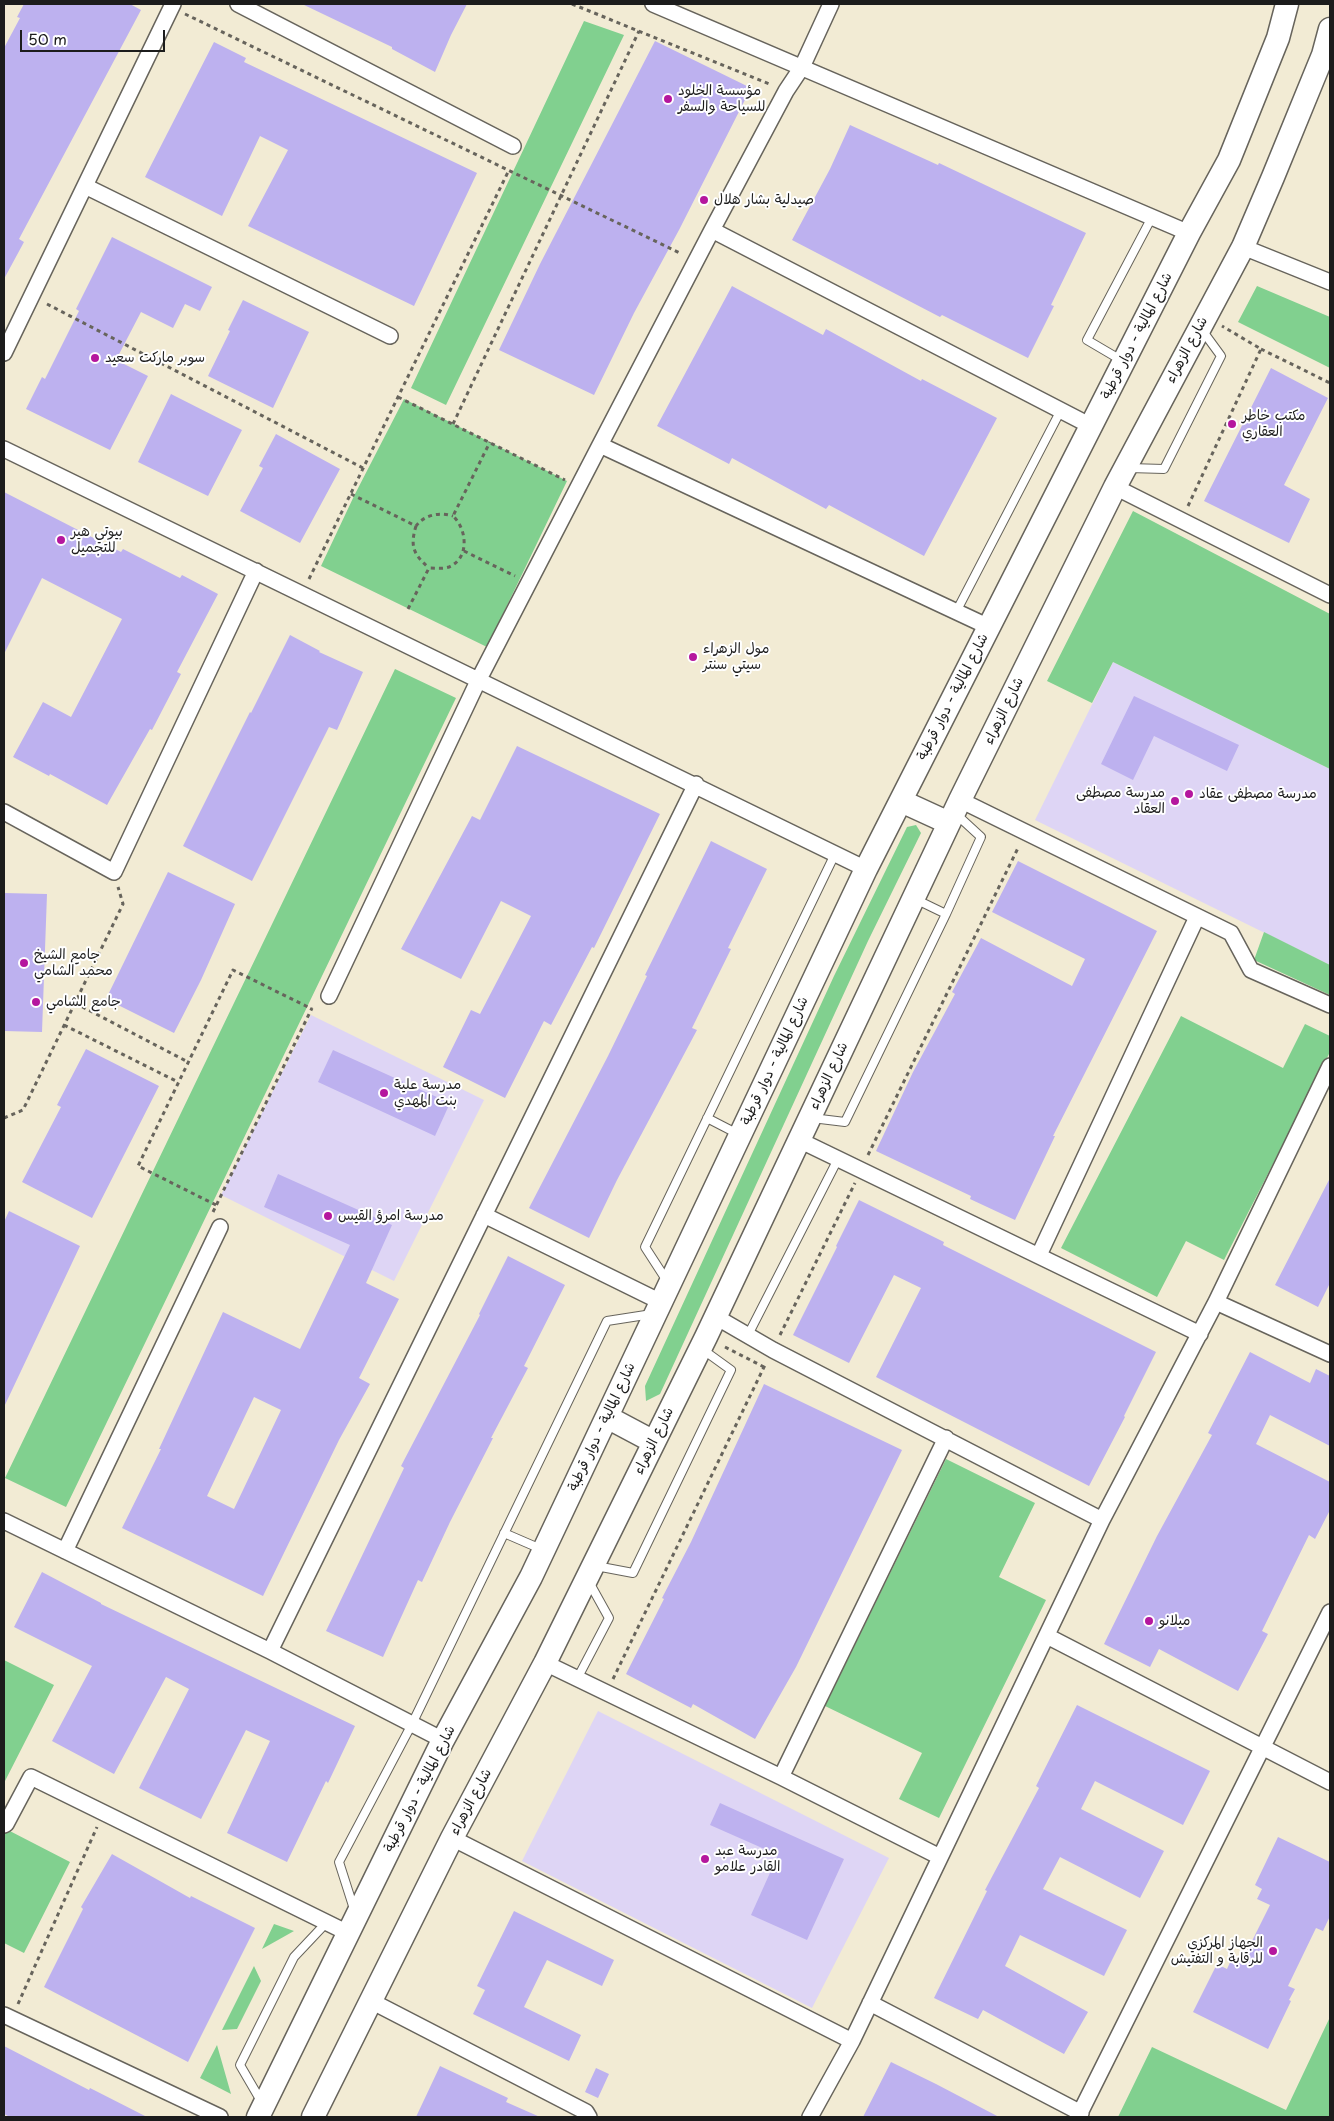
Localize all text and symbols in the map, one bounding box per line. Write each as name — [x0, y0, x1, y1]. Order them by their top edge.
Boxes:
scale bar — [22, 20, 168, 52]
text: 50 m — [28, 27, 67, 50]
place label: مؤسسة الخلود للسياحة والسفر — [678, 83, 765, 115]
marker: مؤسسة الخلود للسياحة والسفر — [662, 93, 674, 105]
place label: صيدلية بشار هلال — [714, 192, 814, 208]
marker: صيدلية بشار هلال — [698, 194, 710, 206]
street label: شارع المالية - دوار قرطبة — [1098, 270, 1176, 402]
street label: شارع الزهراء — [1163, 314, 1211, 386]
place label: سوبر ماركت سعيد — [105, 350, 205, 366]
marker: سوبر ماركت سعيد — [89, 352, 101, 364]
place label: مكتب خاطر العقاري — [1242, 408, 1305, 441]
marker: مكتب خاطر العقاري — [1226, 418, 1238, 430]
place label: بيوتي هير للتجميل — [71, 524, 123, 556]
marker: بيوتي هير للتجميل — [55, 534, 67, 546]
street label: شارع المالية - دوار قرطبة — [914, 631, 992, 763]
place label: مول الزهراء سيتي سنتر — [703, 641, 769, 674]
marker: مول الزهراء سيتي سنتر — [687, 651, 699, 663]
street label: شارع الزهراء — [981, 675, 1027, 747]
place label: مدرسة مصطفى العقاد — [1076, 785, 1165, 818]
place label: مدرسة مصطفى عقاد — [1199, 786, 1317, 802]
marker: مدرسة مصطفى عقاد — [1183, 788, 1195, 800]
marker: مدرسة مصطفى العقاد — [1169, 795, 1181, 807]
place label: جامع الشيخ محمد الشامي — [34, 947, 113, 980]
marker: جامع الشيخ محمد الشامي — [18, 957, 30, 969]
place label: جامع الشامي — [46, 994, 121, 1010]
street label: شارع المالية - دوار قرطبة — [738, 994, 812, 1128]
marker: جامع الشامي — [30, 996, 42, 1008]
street label: شارع الزهراء — [806, 1039, 852, 1113]
place label: مدرسة علية بنت المهدي — [394, 1077, 461, 1110]
marker: مدرسة علية بنت المهدي — [378, 1087, 390, 1099]
place label: مدرسة امرؤ القيس — [338, 1208, 444, 1224]
marker: مدرسة امرؤ القيس — [322, 1210, 334, 1222]
street label: شارع المالية - دوار قرطبة — [565, 1360, 639, 1494]
street label: شارع الزهراء — [631, 1405, 677, 1477]
place label: ميلانو — [1159, 1613, 1190, 1629]
marker: ميلانو — [1143, 1615, 1155, 1627]
street label: شارع المالية - دوار قرطبة — [381, 1723, 459, 1855]
street label: شارع الزهراء — [447, 1766, 495, 1838]
place label: مدرسة عبد القادر علامو — [715, 1843, 780, 1875]
marker: مدرسة عبد القادر علامو — [699, 1853, 711, 1865]
place label: الجهاز المركزي للرقابة و التفتيش — [1171, 1935, 1263, 1968]
marker: الجهاز المركزي للرقابة و التفتيش — [1267, 1945, 1279, 1957]

